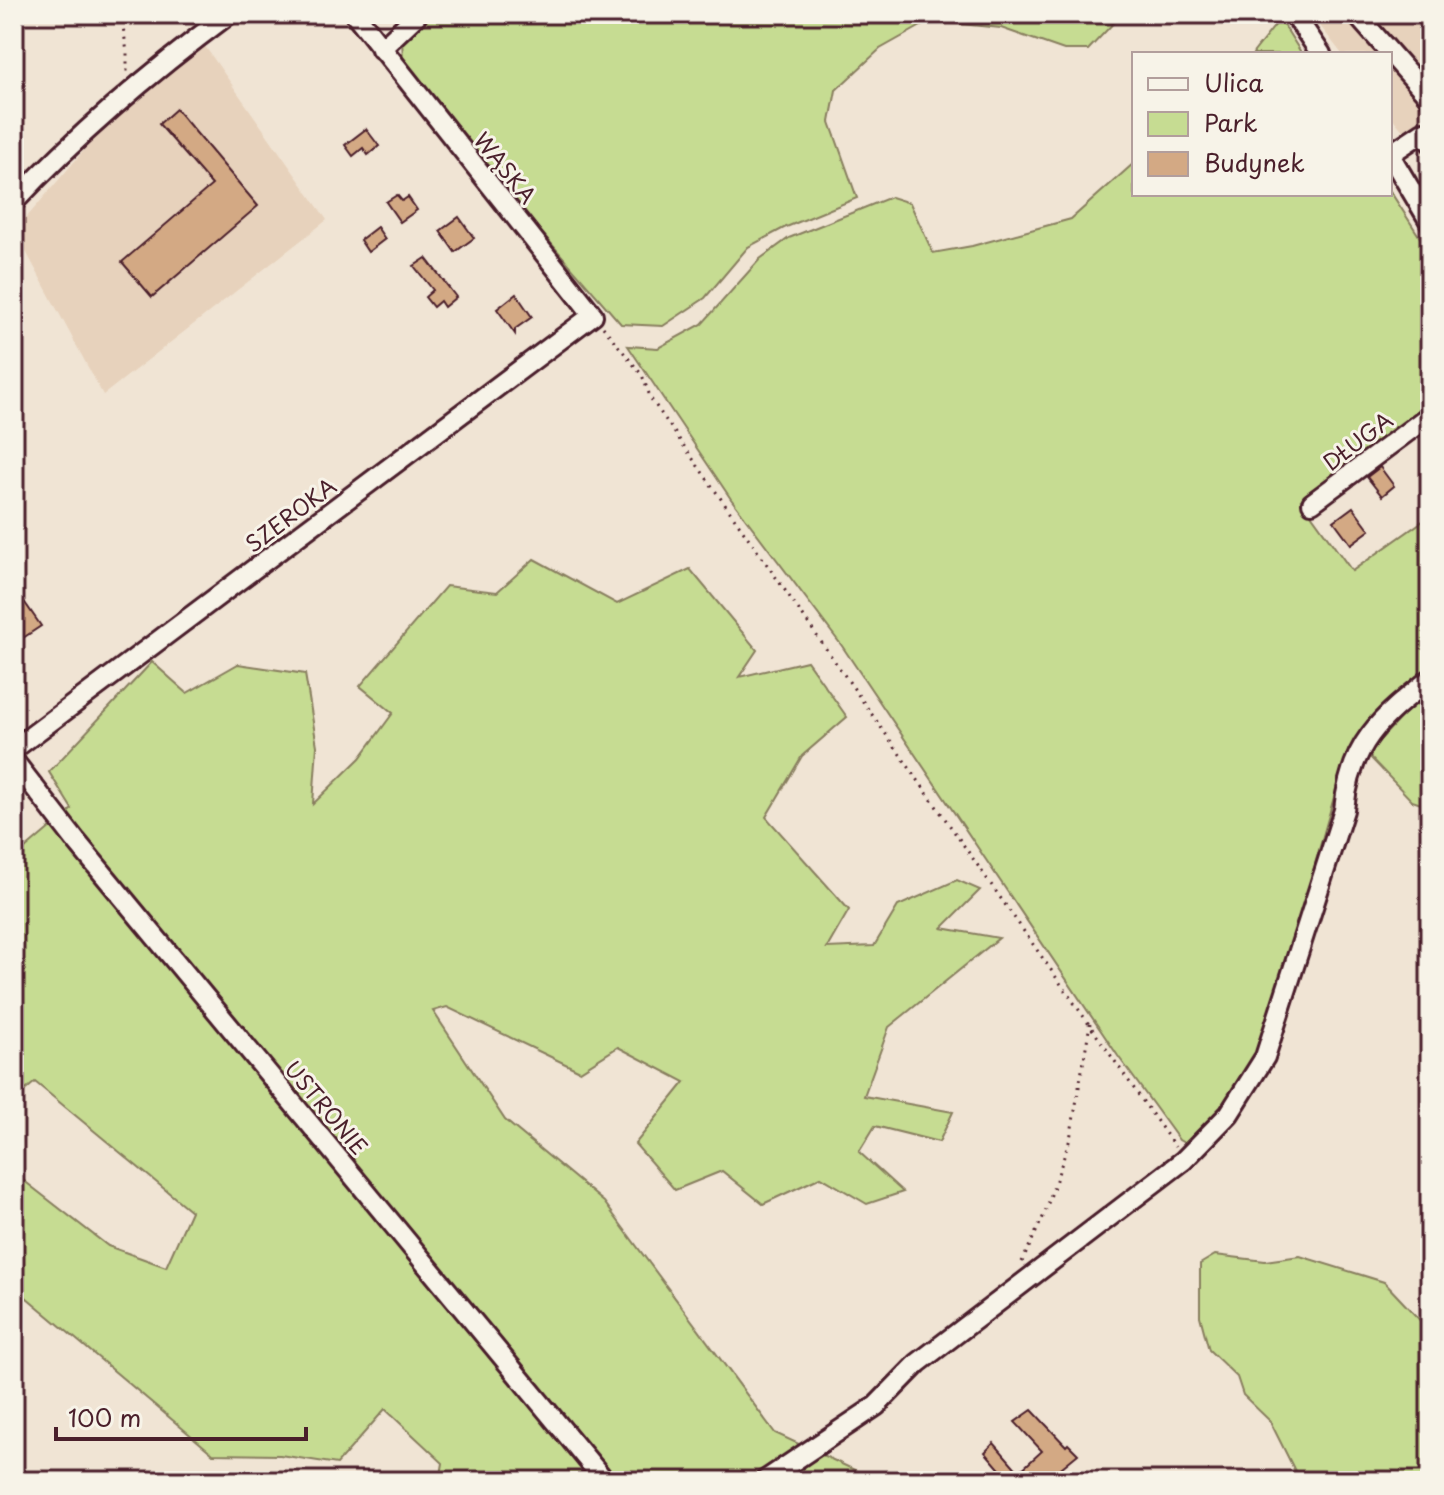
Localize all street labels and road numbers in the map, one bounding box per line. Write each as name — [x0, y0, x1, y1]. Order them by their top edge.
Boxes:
street label: WĄSKA — [467, 124, 545, 210]
street label: DŁUGA — [1315, 403, 1399, 477]
street label: SZEROKA — [237, 469, 343, 559]
street label: USTRONIE — [278, 1053, 376, 1161]

